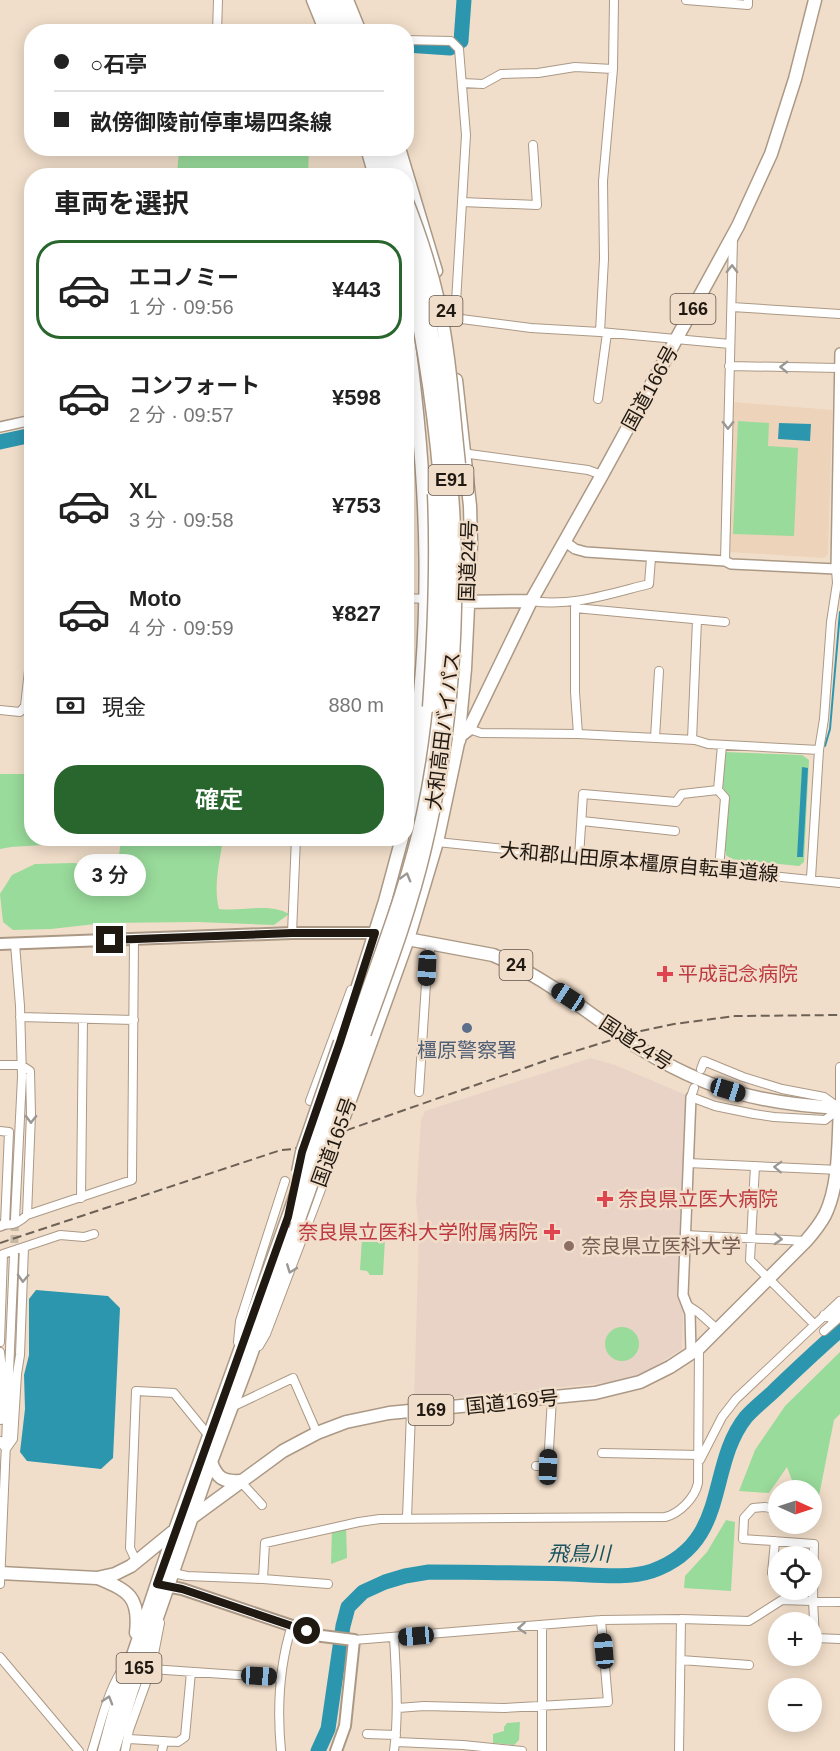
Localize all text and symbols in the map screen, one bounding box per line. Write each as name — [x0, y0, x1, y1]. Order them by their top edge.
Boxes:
text: ○石亭 — [90, 52, 147, 77]
text: 畝傍御陵前停車場四条線 — [90, 110, 332, 135]
text: 車両を選択 — [54, 189, 189, 219]
icon: car — [57, 263, 111, 317]
one-way arrow — [726, 264, 739, 273]
text: エコノミー — [129, 265, 239, 290]
text: ¥443 — [332, 277, 381, 302]
road number: 166 — [670, 294, 716, 324]
text: 1 分 · 09:56 — [129, 296, 234, 318]
road number: 24 — [430, 296, 462, 326]
street label: 国道166号 — [618, 342, 682, 434]
one-way arrow — [780, 361, 789, 373]
icon: car — [57, 371, 111, 425]
text: コンフォート — [129, 373, 260, 398]
text: ¥598 — [332, 385, 381, 410]
text: 2 分 · 09:57 — [129, 404, 234, 426]
one-way arrow — [722, 420, 734, 429]
road number: E91 — [428, 465, 474, 495]
text: XL — [129, 478, 157, 503]
icon: car — [57, 479, 111, 533]
text: ¥753 — [332, 493, 381, 518]
text: 3 分 · 09:58 — [129, 509, 234, 531]
street label: 国道24号 — [456, 520, 480, 602]
text: Moto — [129, 586, 182, 611]
icon: car — [57, 587, 111, 641]
text: ¥827 — [332, 601, 381, 626]
text: 4 分 · 09:59 — [129, 617, 234, 639]
street label: 大和高田バイパス — [422, 650, 464, 812]
icon: cash — [54, 689, 87, 722]
text: 880 m — [328, 694, 384, 716]
text: 現金 — [102, 695, 146, 720]
button: 確定 — [54, 765, 384, 834]
street label: 大和郡山田原本橿原自転車道線 — [499, 839, 779, 885]
callout: 3 分 — [74, 853, 146, 895]
text: 3 分 — [92, 864, 128, 886]
one-way arrow — [399, 872, 411, 883]
route end — [96, 926, 123, 953]
car — [417, 950, 437, 986]
road number: 24 — [500, 950, 532, 980]
place label: 平成記念病院 — [678, 963, 798, 985]
marker: 平成記念病院 — [656, 965, 674, 983]
car — [548, 980, 588, 1014]
street label: 国道24号 — [596, 1011, 676, 1075]
marker: 橿原警察署 — [460, 1021, 474, 1035]
place label: 橿原警察署 — [417, 1039, 517, 1061]
car — [708, 1076, 748, 1104]
street label: 国道165号 — [308, 1094, 360, 1190]
one-way arrow — [24, 1115, 37, 1124]
one-way arrow — [773, 1161, 782, 1174]
place label: 奈良県立医大病院 — [618, 1188, 778, 1210]
marker: 奈良県立医大病院 — [596, 1190, 614, 1208]
place label: 奈良県立医科大学附属病院 — [298, 1221, 538, 1243]
marker: 奈良県立医科大学附属病院 — [543, 1223, 561, 1241]
one-way arrow — [774, 1233, 783, 1246]
place label: 奈良県立医科大学 — [581, 1235, 741, 1257]
marker: 奈良県立医科大学 — [562, 1239, 576, 1253]
one-way arrow — [286, 1263, 299, 1274]
one-way arrow — [17, 1274, 30, 1283]
street label: 国道169号 — [464, 1386, 560, 1418]
road number: 169 — [408, 1395, 454, 1425]
car — [538, 1449, 558, 1485]
north arrow — [768, 1480, 822, 1534]
map controls — [768, 1480, 822, 1732]
water label: 飛鳥川 — [548, 1542, 612, 1565]
button: locate — [768, 1546, 822, 1600]
button: + — [768, 1612, 822, 1666]
route start — [293, 1617, 320, 1644]
one-way arrow — [518, 1621, 527, 1634]
car — [397, 1625, 435, 1647]
car — [593, 1632, 615, 1670]
road number: 165 — [116, 1653, 162, 1683]
car — [241, 1666, 277, 1686]
button: − — [768, 1678, 822, 1732]
one-way arrow — [101, 1695, 113, 1706]

